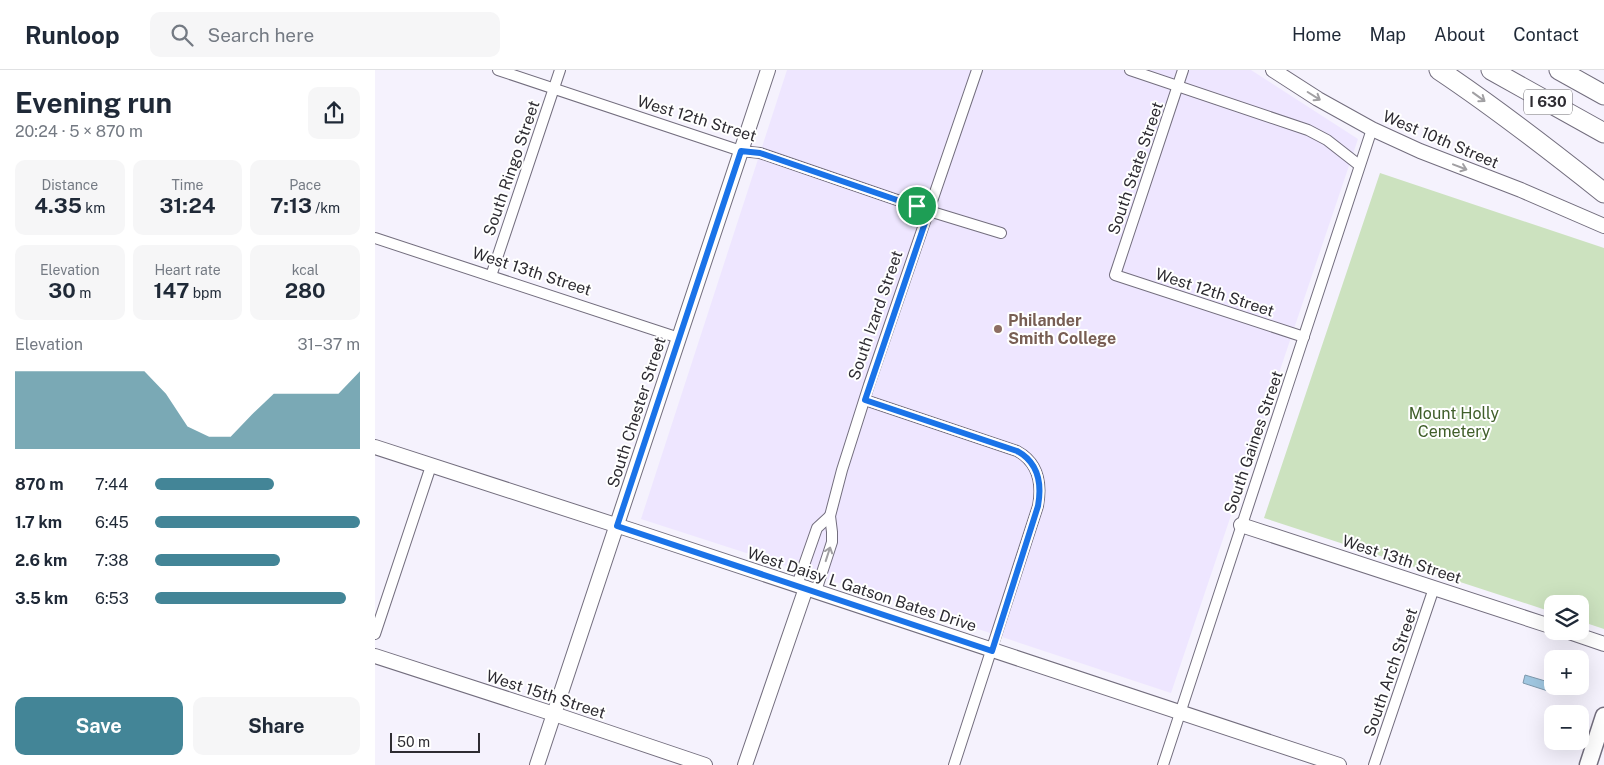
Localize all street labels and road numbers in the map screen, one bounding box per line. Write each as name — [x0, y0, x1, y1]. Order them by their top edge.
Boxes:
road number: I 630 — [1524, 90, 1572, 114]
street label: West 12th Street — [635, 91, 759, 146]
street label: South Ringo Street — [479, 98, 544, 238]
street label: South State Street — [1104, 99, 1167, 237]
street label: West 10th Street — [1380, 106, 1502, 172]
street label: West 13th Street — [470, 243, 594, 300]
street label: South Izard Street — [844, 248, 907, 382]
street label: West 12th Street — [1153, 264, 1277, 321]
street label: South Chester Street — [603, 334, 670, 490]
street label: South Gaines Street — [1220, 368, 1287, 516]
street label: West 13th Street — [1340, 531, 1464, 588]
street label: West Daisy L Gatson Bates Drive — [745, 543, 979, 636]
street label: South Arch Street — [1360, 606, 1421, 739]
street label: West 15th Street — [484, 666, 608, 723]

